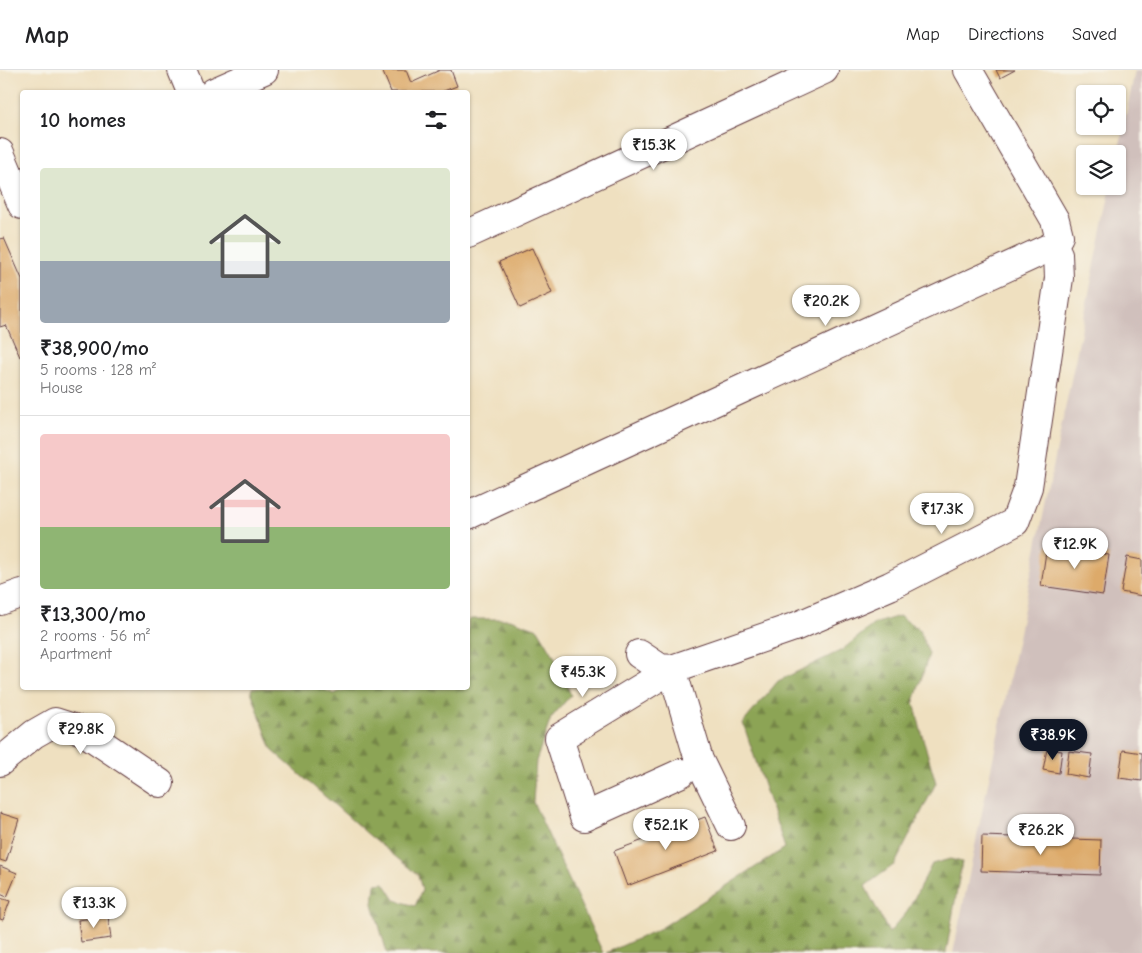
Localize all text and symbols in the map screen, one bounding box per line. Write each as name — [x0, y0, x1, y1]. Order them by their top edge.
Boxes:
text: Map — [25, 21, 69, 49]
text: Map — [906, 24, 940, 45]
text: Directions — [968, 24, 1044, 45]
text: Saved — [1072, 24, 1117, 45]
map controls — [1076, 85, 1126, 195]
button: locate — [1076, 85, 1126, 135]
icon: filters — [422, 106, 450, 134]
text: 10 homes — [40, 108, 126, 132]
pin: ₹15.3K — [613, 128, 695, 171]
text: ₹15.3K — [632, 136, 676, 154]
button: layers — [1076, 145, 1126, 195]
icon: home — [200, 201, 290, 291]
pin: ₹20.2K — [785, 284, 867, 327]
text: ₹20.2K — [803, 292, 849, 310]
text: ₹38,900/mo — [40, 336, 149, 360]
text: 5 rooms · 128 m² — [40, 361, 156, 379]
text: House — [40, 379, 83, 397]
icon: home — [200, 466, 290, 556]
pin: ₹17.3K — [901, 492, 983, 535]
text: ₹17.3K — [921, 500, 963, 518]
pin: ₹12.9K — [1034, 528, 1116, 570]
text: ₹12.9K — [1053, 535, 1097, 553]
text: ₹13,300/mo — [40, 602, 146, 626]
text: 2 rooms · 56 m² — [40, 627, 150, 645]
text: Apartment — [40, 645, 112, 663]
pin: ₹45.3K — [542, 656, 624, 698]
text: ₹45.3K — [561, 663, 605, 681]
pin: ₹29.8K — [40, 712, 122, 755]
pin: ₹38.9K — [1012, 718, 1094, 761]
text: ₹29.8K — [58, 720, 104, 738]
text: ₹38.9K — [1030, 726, 1076, 744]
pin: ₹52.1K — [625, 808, 707, 851]
pin: ₹26.2K — [1000, 814, 1082, 856]
text: ₹52.1K — [644, 816, 688, 834]
text: ₹26.2K — [1018, 821, 1064, 839]
pin: ₹13.3K — [53, 886, 135, 929]
text: ₹13.3K — [72, 894, 116, 912]

